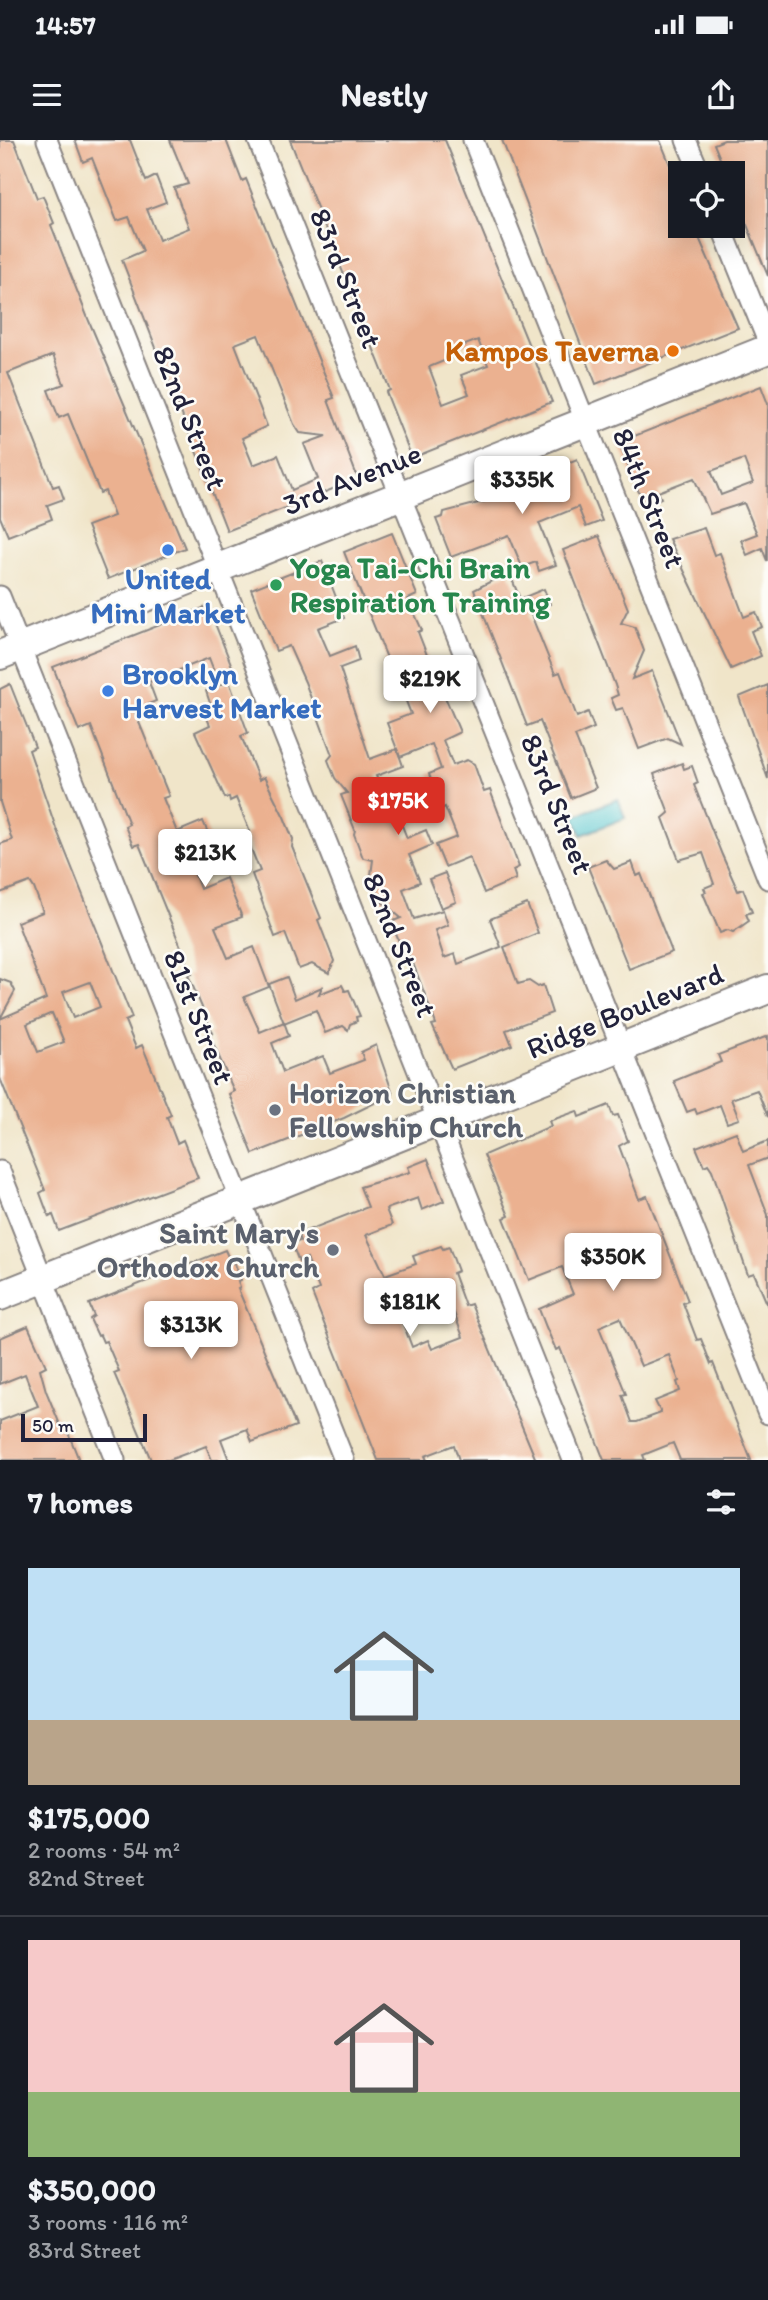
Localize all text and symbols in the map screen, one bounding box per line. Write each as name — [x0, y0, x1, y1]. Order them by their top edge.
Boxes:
text: 14:57 — [35, 9, 96, 41]
icon: menu — [28, 76, 66, 114]
text: Nestly — [340, 76, 428, 114]
icon: share — [702, 76, 740, 114]
map controls — [668, 161, 745, 238]
button: locate — [668, 161, 745, 238]
street label: 83rd Street — [302, 203, 391, 353]
place label: Kampos Taverna — [445, 332, 659, 369]
street label: 82nd Street — [145, 341, 236, 495]
marker: Kampos Taverna — [665, 343, 681, 359]
street label: 84th Street — [605, 422, 694, 573]
street label: 3rd Avenue — [277, 434, 427, 523]
pin: $335K — [473, 456, 571, 516]
text: $335K — [490, 465, 554, 493]
marker: United Mini Market — [160, 542, 176, 558]
place label: Yoga Tai-Chi Brain Respiration Training — [289, 549, 551, 620]
place label: United Mini Market — [91, 560, 245, 631]
marker: Yoga Tai-Chi Brain Respiration Training — [268, 577, 284, 593]
place label: Brooklyn Harvest Market — [122, 655, 322, 726]
pin: $219K — [381, 656, 479, 715]
text: $219K — [399, 664, 461, 692]
marker: Brooklyn Harvest Market — [100, 683, 116, 699]
street label: 83rd Street — [513, 729, 602, 879]
pin: $175K — [349, 778, 447, 837]
text: $175K — [368, 786, 428, 814]
pin: $213K — [156, 830, 254, 889]
text: $213K — [174, 838, 236, 866]
street label: 82nd Street — [355, 868, 446, 1022]
street label: 81st Street — [156, 944, 243, 1089]
street label: Ridge Boulevard — [521, 954, 729, 1067]
place label: Horizon Christian Fellowship Church — [289, 1074, 524, 1145]
marker: Horizon Christian Fellowship Church — [267, 1102, 283, 1118]
place label: Saint Mary's Orthodox Church — [97, 1214, 320, 1285]
pin: $350K — [564, 1234, 662, 1293]
marker: Saint Mary's Orthodox Church — [325, 1242, 341, 1258]
text: $350K — [580, 1242, 646, 1270]
pin: $181K — [361, 1278, 459, 1338]
text: $181K — [380, 1287, 440, 1315]
pin: $313K — [142, 1302, 240, 1361]
text: $313K — [160, 1310, 222, 1338]
scale bar — [21, 1411, 147, 1443]
text: 50 m — [32, 1414, 74, 1437]
icon: filters — [702, 1483, 740, 1521]
text: 7 homes — [28, 1484, 133, 1521]
icon: home — [321, 1613, 447, 1739]
text: $175,000 — [28, 1799, 150, 1836]
text: 2 rooms · 54 m² — [28, 1836, 180, 1864]
text: 82nd Street — [28, 1864, 144, 1892]
icon: home — [321, 1985, 447, 2111]
text: $350,000 — [28, 2171, 156, 2208]
text: 3 rooms · 116 m² — [28, 2208, 188, 2236]
text: 83rd Street — [28, 2236, 141, 2264]

